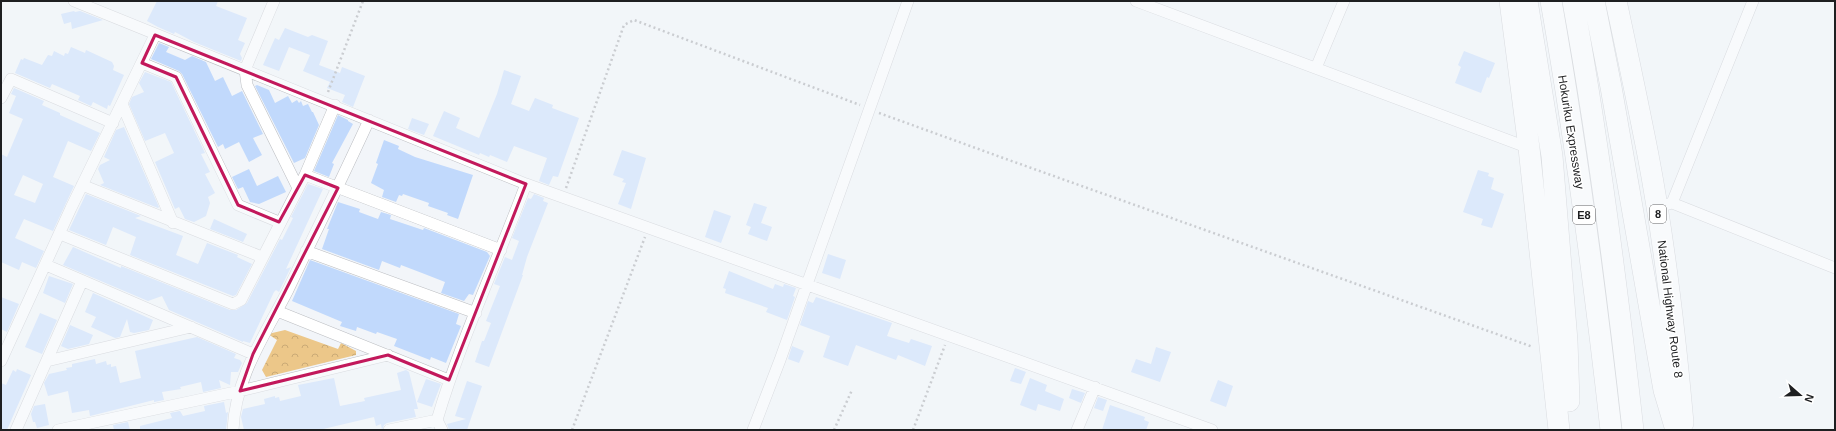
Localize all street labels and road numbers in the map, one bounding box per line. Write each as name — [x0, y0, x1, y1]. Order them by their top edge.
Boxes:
street label: Hokuriku Expressway — [1555, 74, 1587, 190]
road number: 8 — [1650, 205, 1666, 223]
road number: E8 — [1573, 206, 1595, 224]
street label: National Highway Route 8 — [1655, 239, 1685, 379]

